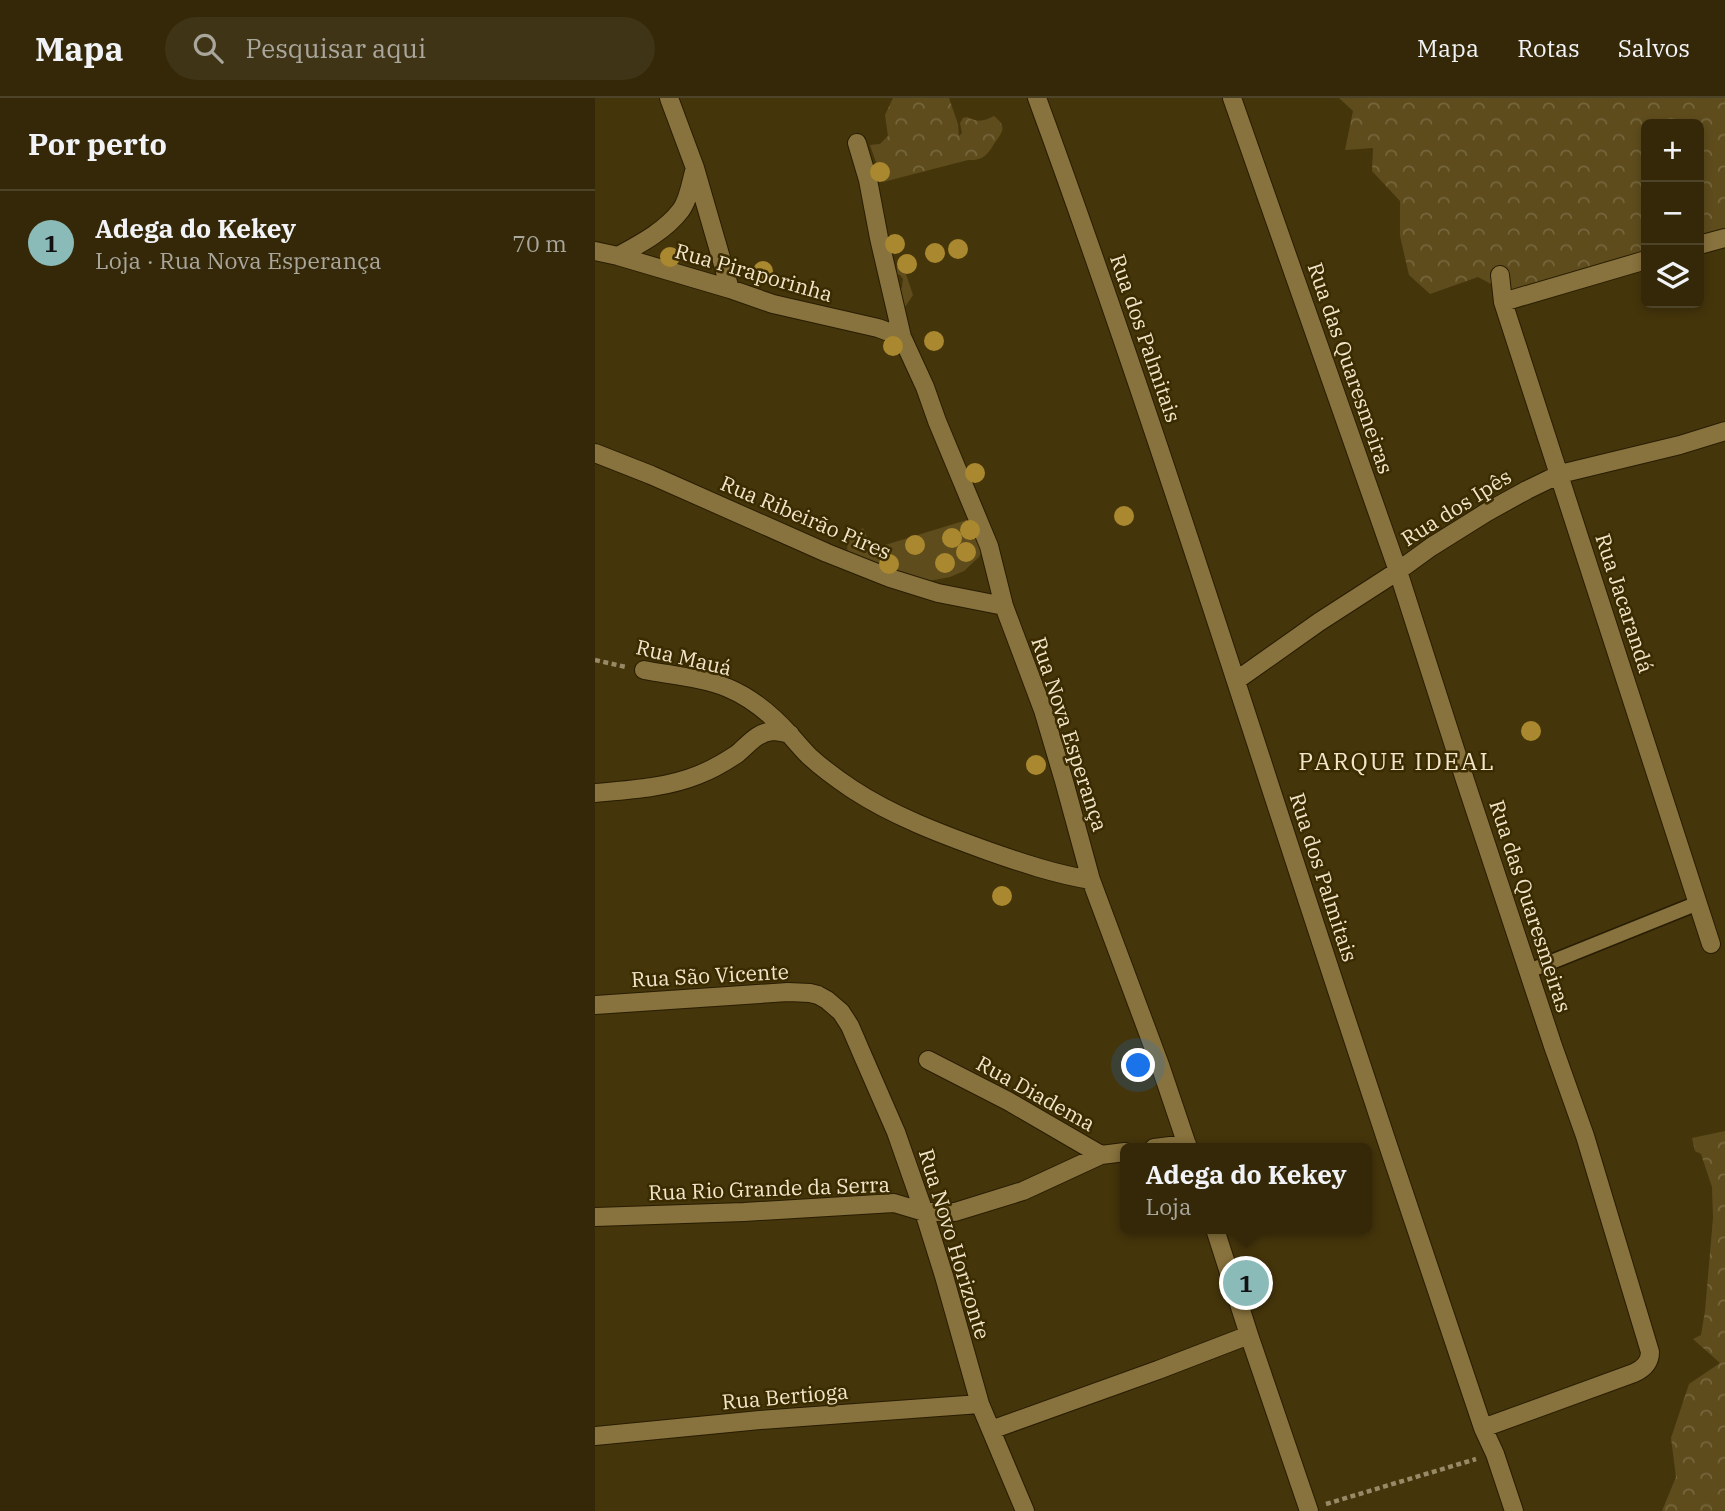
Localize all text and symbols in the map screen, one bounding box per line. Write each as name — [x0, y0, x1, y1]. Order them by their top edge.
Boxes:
search box — [165, 17, 655, 80]
text: Mapa — [35, 27, 123, 70]
icon: search — [189, 29, 227, 67]
text: Pesquisar aqui — [245, 31, 426, 65]
text: Mapa — [1417, 32, 1479, 64]
text: Rotas — [1517, 32, 1580, 64]
text: Salvos — [1618, 32, 1690, 64]
map controls — [1641, 119, 1704, 308]
button: + — [1641, 119, 1704, 182]
text: Por perto — [28, 124, 167, 163]
button: − — [1641, 182, 1704, 245]
text: Adega do Kekey — [95, 211, 296, 245]
text: 1 — [44, 228, 58, 258]
text: 70 m — [512, 228, 567, 258]
street label: Rua Piraporinha — [672, 236, 836, 308]
text: Loja · Rua Nova Esperança — [95, 245, 382, 275]
button: layers — [1641, 245, 1704, 308]
street label: Rua dos Palmitais — [1104, 250, 1188, 426]
street label: Rua das Quaresmeiras — [1302, 259, 1400, 477]
street label: Rua dos Ipês — [1396, 462, 1516, 552]
street label: Rua Ribeirão Pires — [716, 468, 896, 566]
street label: Rua Jacarandá — [1589, 530, 1661, 676]
street label: Rua Mauá — [633, 632, 735, 682]
street label: Rua Nova Esperança — [1025, 633, 1115, 835]
district label: PARQUE IDEAL — [1298, 745, 1496, 777]
street label: Rua dos Palmitais — [1283, 789, 1365, 965]
street label: Rua das Quaresmeiras — [1483, 796, 1579, 1016]
street label: Rua São Vicente — [630, 957, 790, 993]
your location — [1121, 1048, 1155, 1082]
street label: Rua Diadema — [972, 1049, 1100, 1137]
popup — [1120, 1143, 1372, 1234]
street label: Rua Novo Horizonte — [913, 1145, 997, 1343]
text: Adega do Kekey — [1145, 1157, 1347, 1191]
street label: Rua Rio Grande da Serra — [648, 1170, 890, 1206]
text: Loja — [1145, 1191, 1192, 1221]
pin: 1 — [1223, 1257, 1269, 1309]
street label: Rua Bertioga — [721, 1377, 849, 1415]

